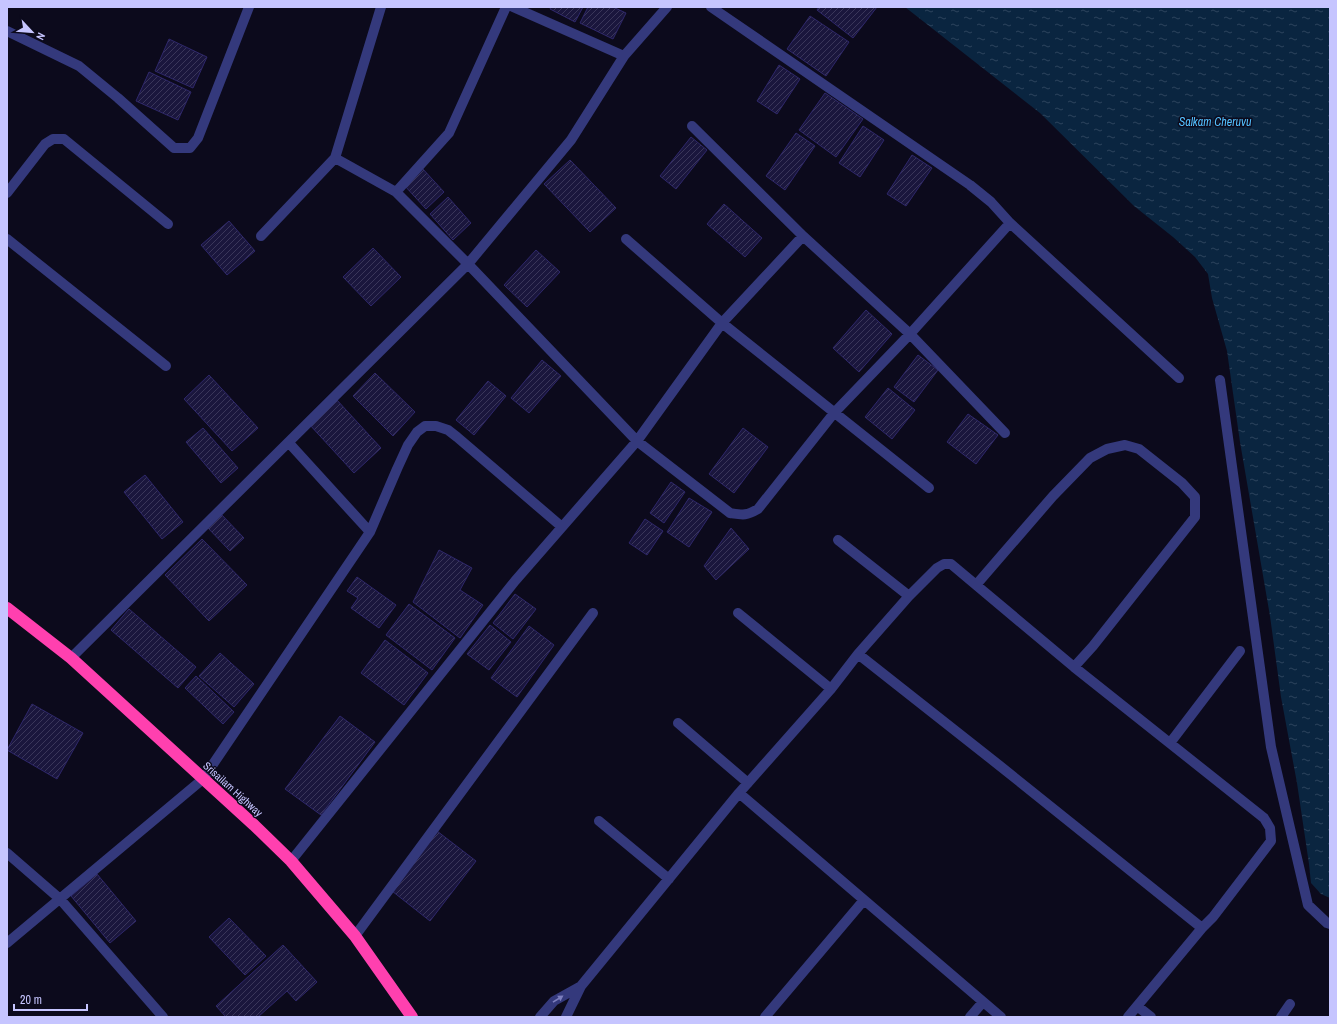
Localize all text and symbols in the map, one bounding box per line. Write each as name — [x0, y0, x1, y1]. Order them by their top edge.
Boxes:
north arrow — [12, 12, 52, 52]
text: N — [33, 30, 49, 42]
water label: Salkam Cheruvu — [1179, 114, 1252, 130]
street label: Srisailam Highway — [200, 758, 266, 820]
scale bar — [14, 986, 87, 1012]
text: 20 m — [20, 992, 42, 1008]
one-way arrow — [553, 995, 563, 1003]

